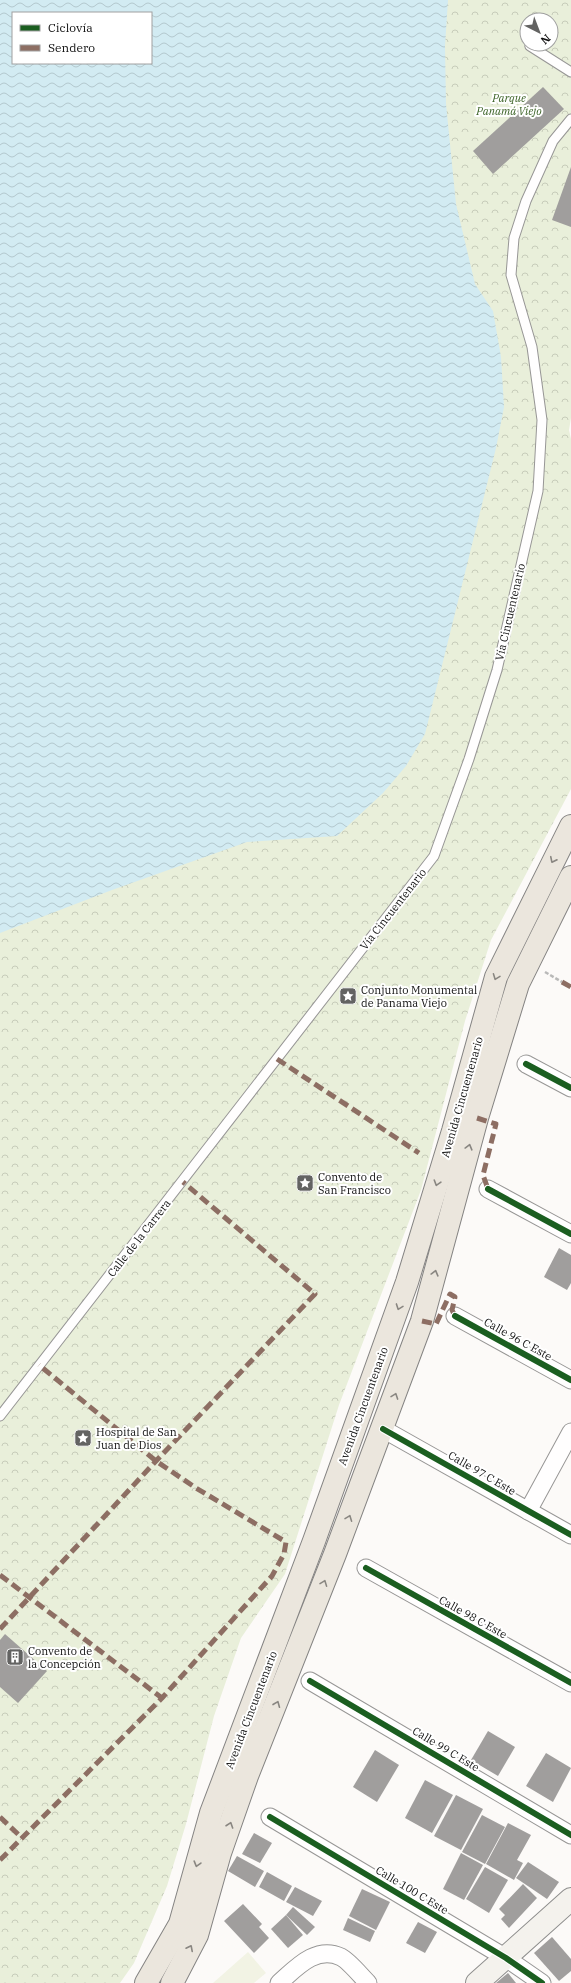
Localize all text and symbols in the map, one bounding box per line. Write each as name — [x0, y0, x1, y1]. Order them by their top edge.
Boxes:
legend — [12, 12, 152, 64]
north arrow — [519, 12, 559, 52]
text: Ciclovía — [48, 20, 93, 35]
text: N — [538, 31, 554, 48]
text: Sendero — [48, 40, 95, 55]
park label: Parque Panamá Viejo — [475, 91, 542, 118]
street label: Vía Cincuentenario — [492, 562, 528, 662]
one-way arrow — [550, 856, 558, 863]
street label: Vía Cincuentenario — [357, 865, 429, 953]
one-way arrow — [493, 974, 501, 981]
place label: Conjunto Monumental de Panama Viejo — [361, 983, 477, 1010]
place icon: Conjunto Monumental de Panama Viejo — [338, 986, 358, 1006]
street label: Avenida Cincuentenario — [438, 1035, 486, 1159]
one-way arrow — [464, 1144, 473, 1151]
place label: Convento de San Francisco — [318, 1170, 391, 1197]
place icon: Convento de San Francisco — [295, 1173, 315, 1193]
one-way arrow — [433, 1179, 442, 1186]
street label: Calle de la Carrera — [104, 1196, 174, 1280]
one-way arrow — [430, 1269, 439, 1276]
one-way arrow — [395, 1303, 403, 1310]
street label: Calle 96 C Este — [482, 1315, 555, 1364]
street label: Avenida Cincuentenario — [335, 1345, 391, 1467]
one-way arrow — [390, 1393, 398, 1400]
place label: Hospital de San Juan de Dios — [96, 1425, 177, 1452]
place icon: Hospital de San Juan de Dios — [73, 1428, 93, 1448]
street label: Calle 97 C Este — [446, 1448, 518, 1498]
one-way arrow — [344, 1514, 352, 1521]
one-way arrow — [320, 1579, 328, 1586]
street label: Calle 98 C Este — [437, 1593, 510, 1642]
place label: Convento de la Concepción — [28, 1644, 101, 1671]
building icon: Convento de la Concepción — [5, 1647, 25, 1667]
street label: Avenida Cincuentenario — [222, 1649, 280, 1771]
one-way arrow — [272, 1700, 280, 1707]
street label: Calle 99 C Este — [410, 1724, 482, 1775]
one-way arrow — [225, 1821, 233, 1828]
one-way arrow — [193, 1860, 202, 1867]
street label: Calle 100 C Este — [373, 1863, 451, 1917]
one-way arrow — [185, 1945, 193, 1953]

